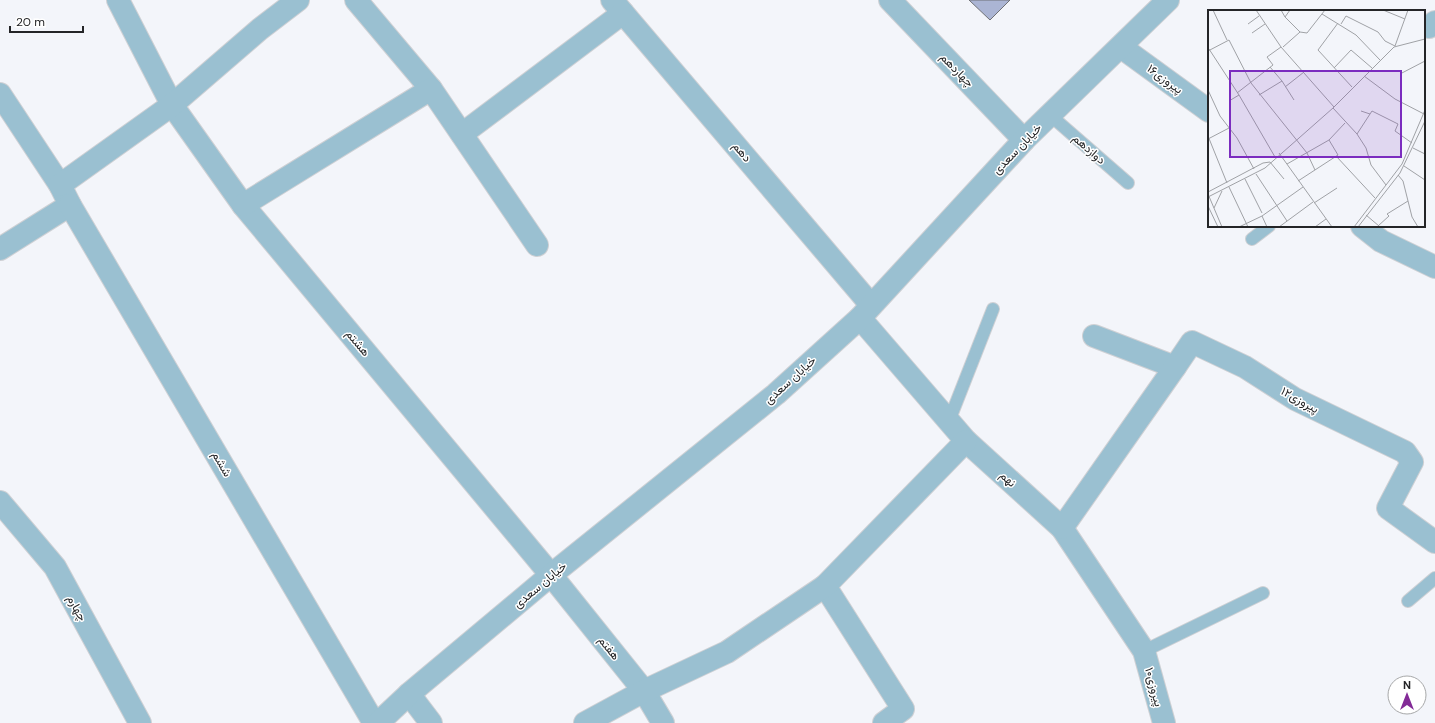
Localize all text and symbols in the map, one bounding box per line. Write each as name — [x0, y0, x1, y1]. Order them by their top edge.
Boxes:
scale bar — [10, 8, 83, 34]
inset map — [1208, 10, 1425, 227]
text: 20 m — [16, 14, 45, 30]
street label: چهاردهم — [937, 49, 977, 91]
street label: پیروزی۱۶ — [1144, 61, 1186, 97]
street label: خیابان سعدی — [989, 120, 1045, 178]
street label: دوازدهم — [1069, 130, 1109, 168]
street label: دهم — [729, 139, 755, 166]
street label: هشتم — [342, 326, 374, 360]
street label: خیابان سعدی — [761, 352, 819, 408]
street label: پیروزی۱۲ — [1278, 383, 1322, 417]
street label: ششم — [208, 448, 236, 480]
street label: نهم — [996, 467, 1020, 491]
street label: خیابان سعدی — [510, 558, 570, 612]
street label: چهارم — [63, 592, 91, 624]
street label: هفتم — [595, 633, 623, 663]
street label: پیروزی۱۰ — [1141, 666, 1167, 708]
north arrow — [1387, 675, 1427, 715]
text: N — [1403, 678, 1411, 692]

